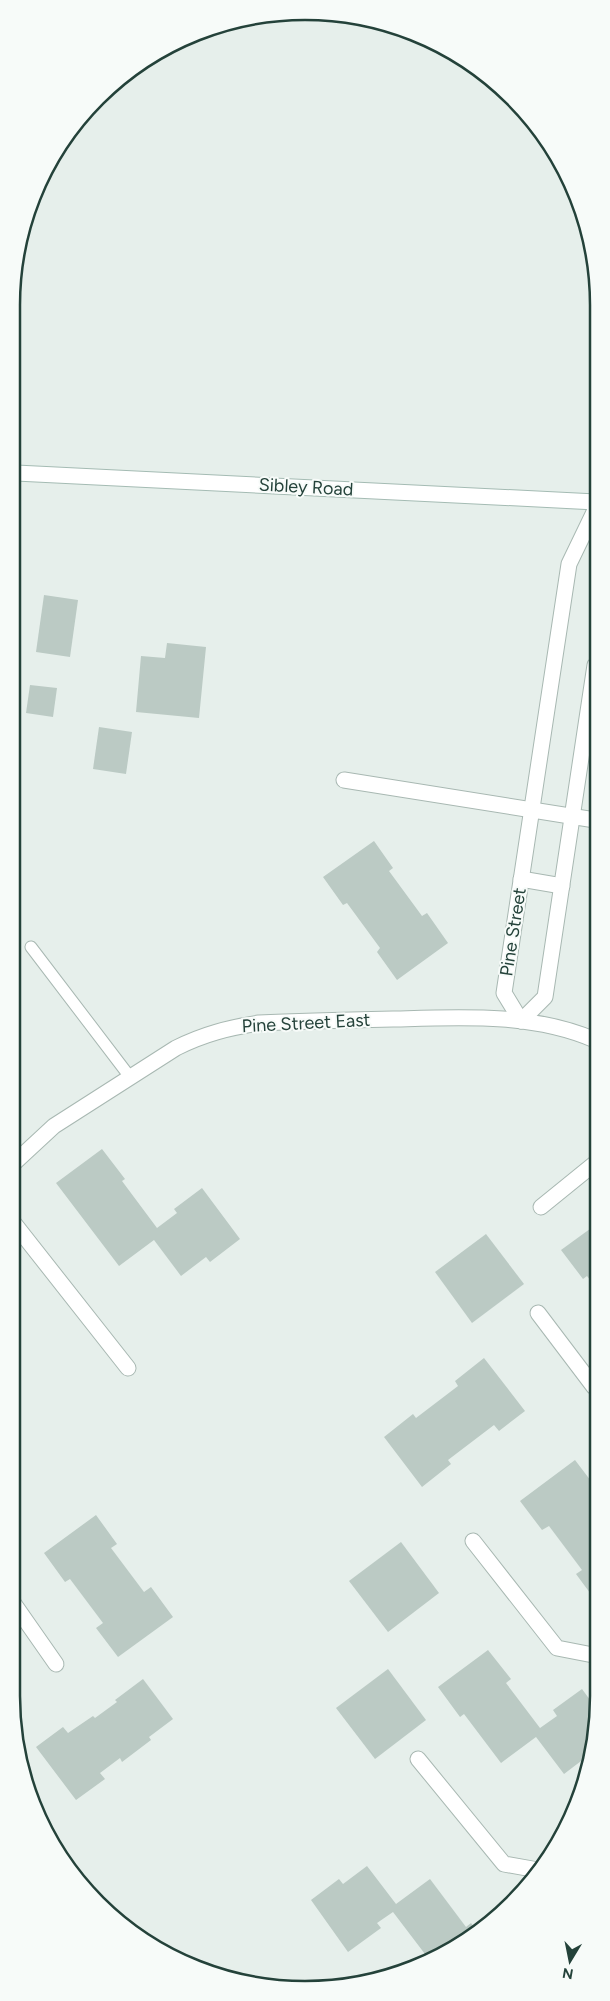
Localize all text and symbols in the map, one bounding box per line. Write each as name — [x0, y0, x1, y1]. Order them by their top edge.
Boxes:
street label: Sibley Road — [258, 474, 354, 500]
street label: Pine Street — [495, 886, 531, 978]
street label: Pine Street East — [241, 1009, 371, 1037]
north arrow — [545, 1936, 595, 1986]
text: N — [561, 1964, 575, 1983]

